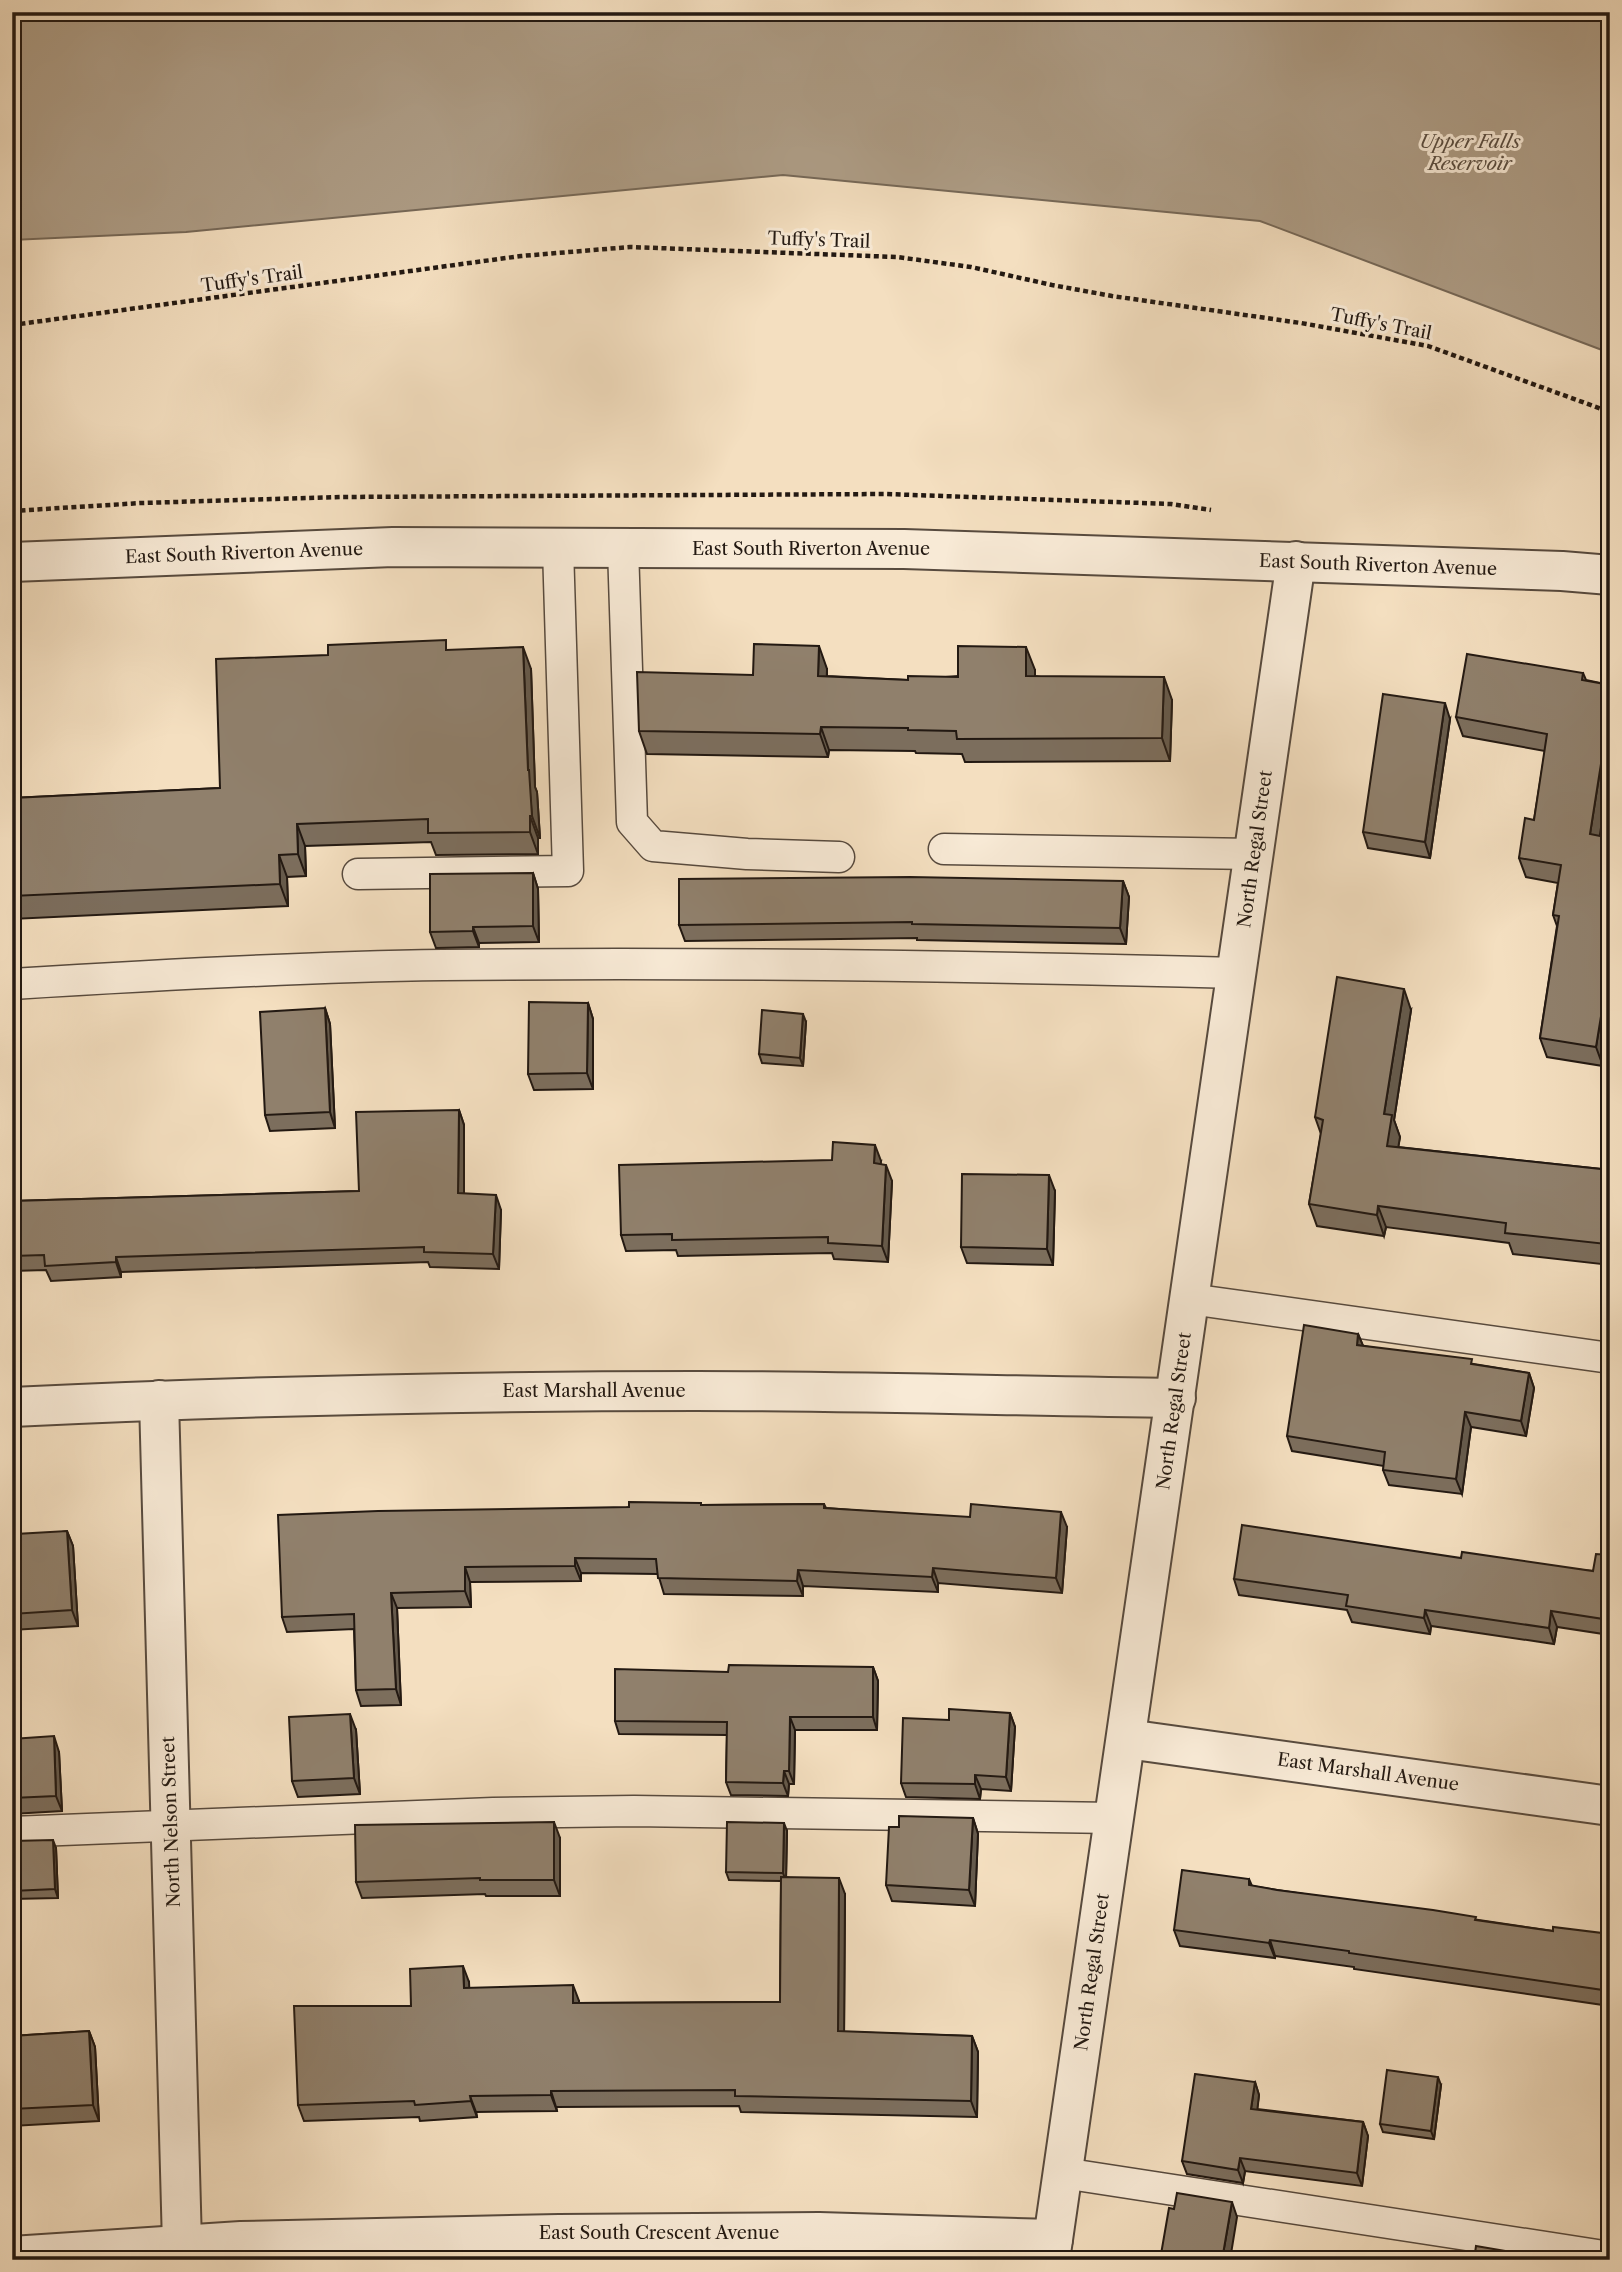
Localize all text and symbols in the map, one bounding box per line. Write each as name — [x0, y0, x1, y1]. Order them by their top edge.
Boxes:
water label: Upper Falls Reservoir — [1420, 130, 1521, 175]
street label: Tuffy's Trail — [767, 227, 871, 253]
street label: Tuffy's Trail — [200, 261, 304, 297]
street label: Tuffy's Trail — [1329, 303, 1433, 345]
street label: East South Riverton Avenue — [125, 538, 363, 568]
street label: East South Riverton Avenue — [692, 538, 930, 560]
street label: East South Riverton Avenue — [1259, 550, 1497, 580]
street label: North Regal Street — [1233, 768, 1277, 929]
street label: North Regal Street — [1152, 1330, 1196, 1491]
street label: East Marshall Avenue — [502, 1380, 686, 1402]
street label: North Nelson Street — [157, 1735, 185, 1908]
street label: East Marshall Avenue — [1276, 1748, 1460, 1796]
street label: North Regal Street — [1070, 1891, 1114, 2052]
street label: East South Crescent Avenue — [539, 2222, 779, 2244]

